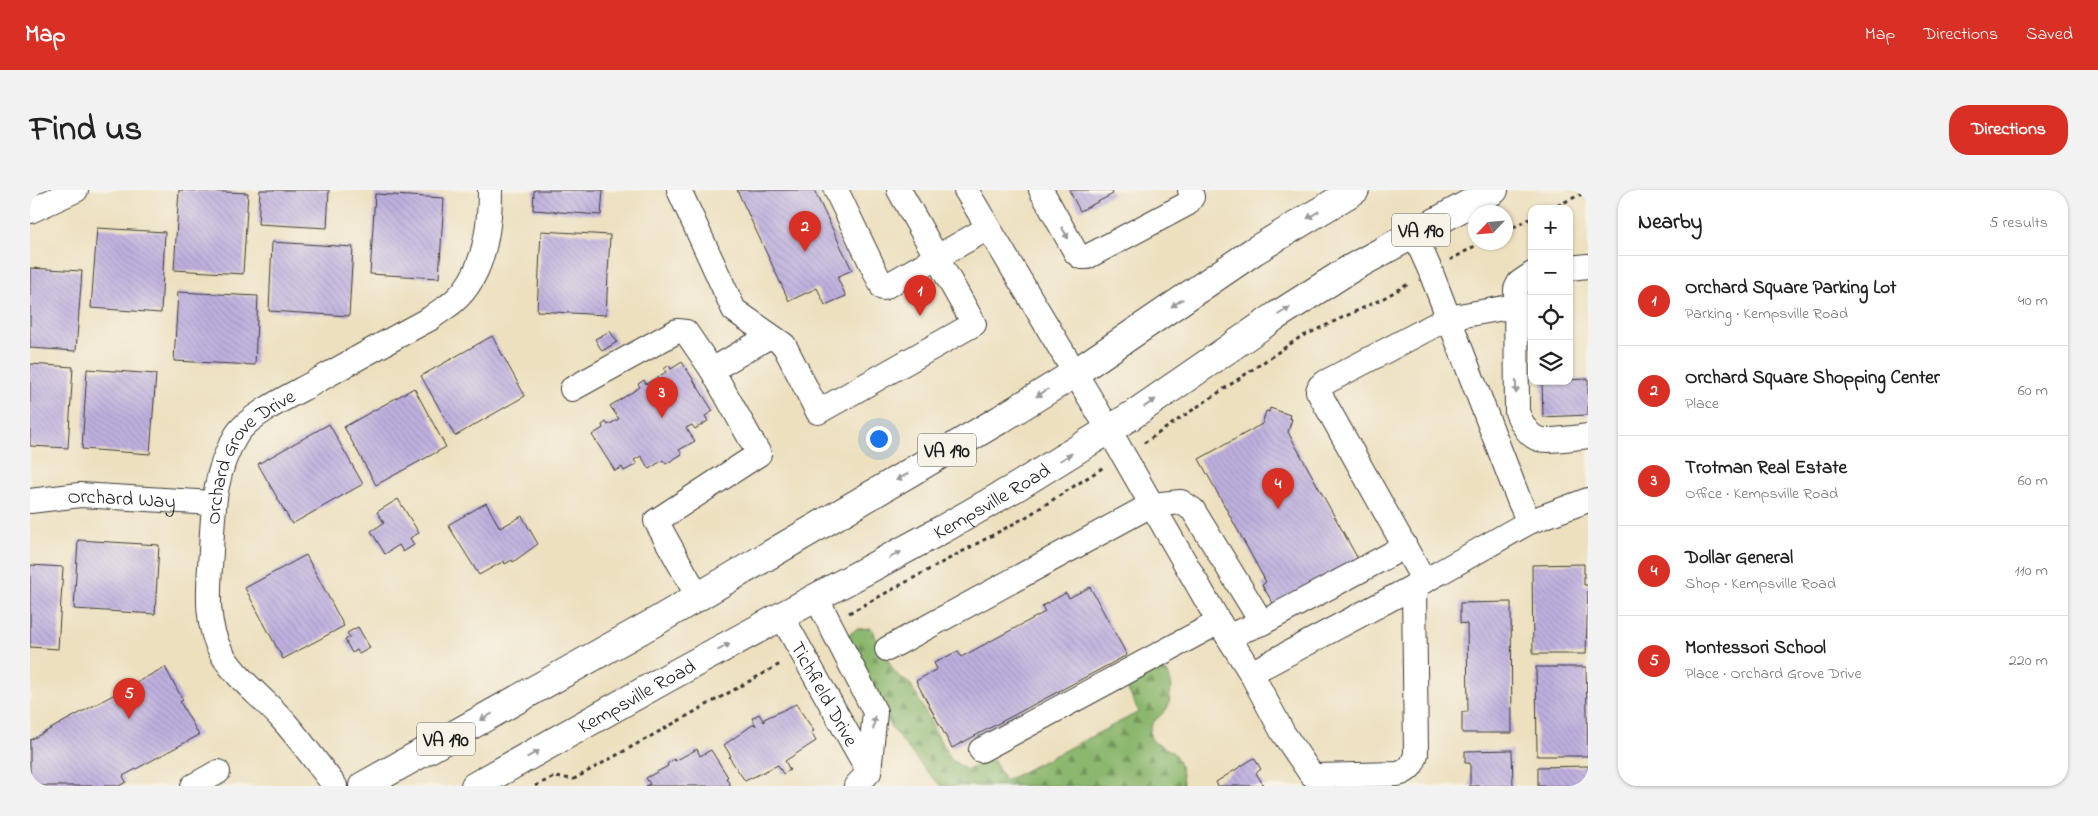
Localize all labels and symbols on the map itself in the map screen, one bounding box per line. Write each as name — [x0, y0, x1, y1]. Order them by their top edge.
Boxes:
north arrow — [1468, 205, 1513, 250]
one-way arrow — [1307, 210, 1320, 219]
pin: 2 — [789, 211, 821, 252]
road number: VA 190 — [1392, 214, 1450, 246]
one-way arrow — [1061, 225, 1069, 240]
pin: 1 — [904, 275, 936, 316]
one-way arrow — [1170, 298, 1184, 308]
one-way arrow — [1277, 307, 1290, 316]
pin: 3 — [646, 377, 678, 418]
one-way arrow — [1512, 379, 1520, 395]
street label: Orchard Grove Drive — [200, 383, 301, 526]
one-way arrow — [1035, 389, 1049, 398]
one-way arrow — [1143, 399, 1156, 408]
your location — [866, 426, 892, 452]
road number: VA 190 — [918, 434, 976, 466]
one-way arrow — [1059, 452, 1072, 461]
street label: Kempsville Road — [929, 457, 1057, 548]
pin: 4 — [1262, 468, 1294, 509]
one-way arrow — [896, 472, 909, 481]
street label: Orchard Way — [66, 483, 176, 518]
one-way arrow — [887, 551, 902, 559]
street label: Tichfield Drive — [782, 637, 864, 753]
one-way arrow — [716, 643, 731, 651]
street label: Kempsville Road — [573, 653, 702, 742]
pin: 5 — [113, 678, 145, 719]
one-way arrow — [479, 712, 493, 721]
one-way arrow — [870, 715, 878, 731]
road number: VA 190 — [417, 722, 475, 756]
one-way arrow — [526, 749, 539, 758]

